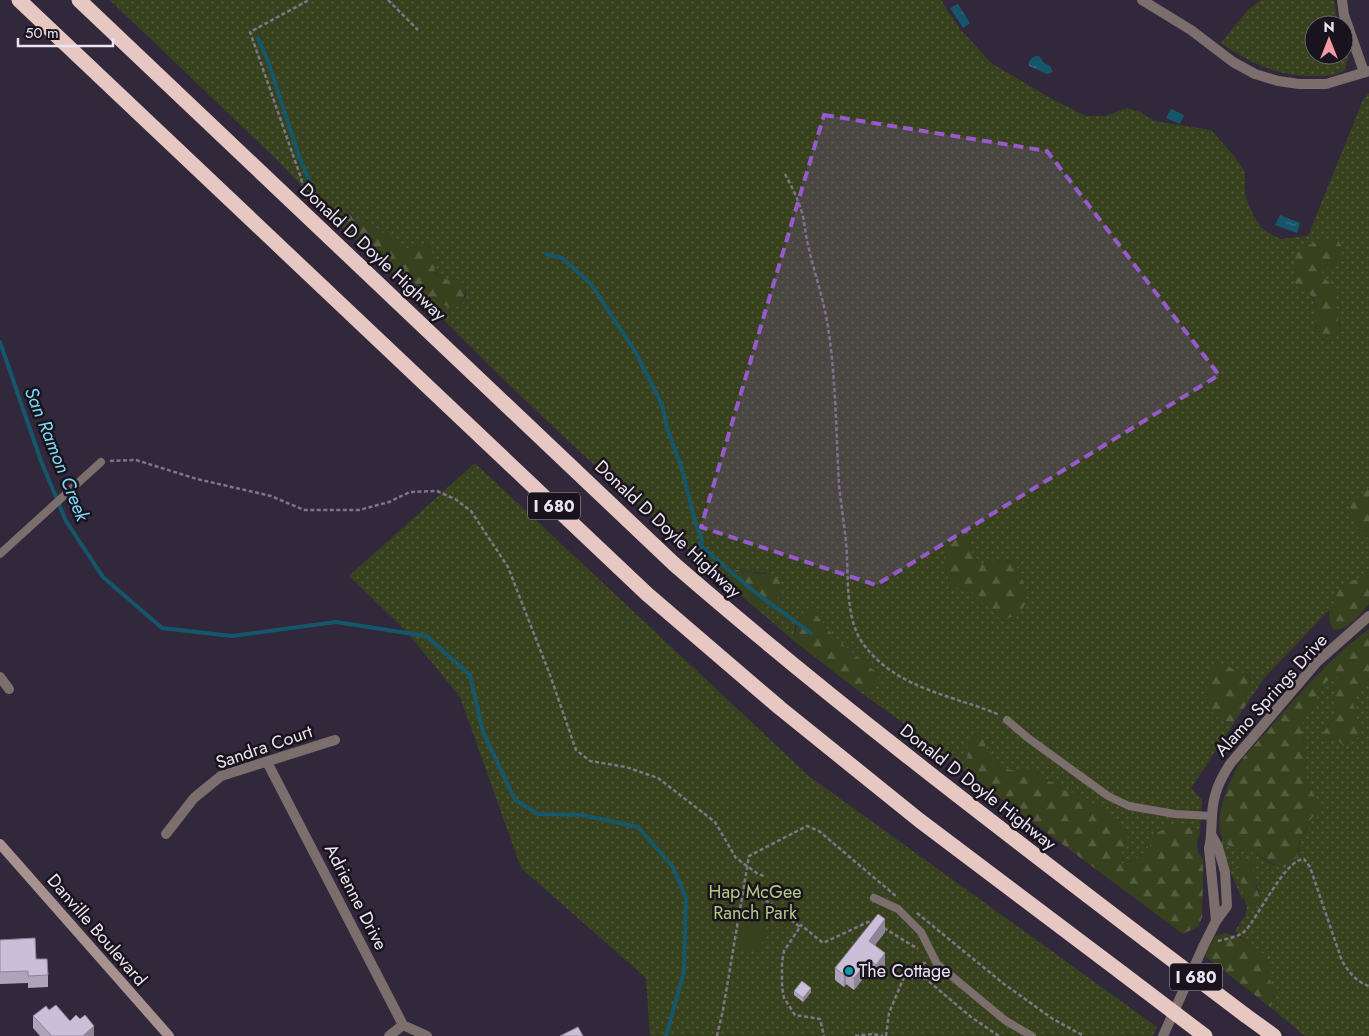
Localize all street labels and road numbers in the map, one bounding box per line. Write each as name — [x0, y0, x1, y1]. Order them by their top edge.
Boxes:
street label: Donald D Doyle Highway — [294, 177, 452, 327]
street label: Donald D Doyle Highway — [589, 454, 747, 604]
road number: I 680 — [528, 492, 580, 520]
street label: Alamo Springs Drive — [1209, 628, 1333, 762]
street label: Sandra Court — [212, 718, 316, 776]
street label: Donald D Doyle Highway — [894, 718, 1062, 856]
street label: Adrienne Drive — [318, 839, 394, 955]
street label: Danville Boulevard — [41, 868, 153, 992]
road number: I 680 — [1170, 964, 1222, 990]

